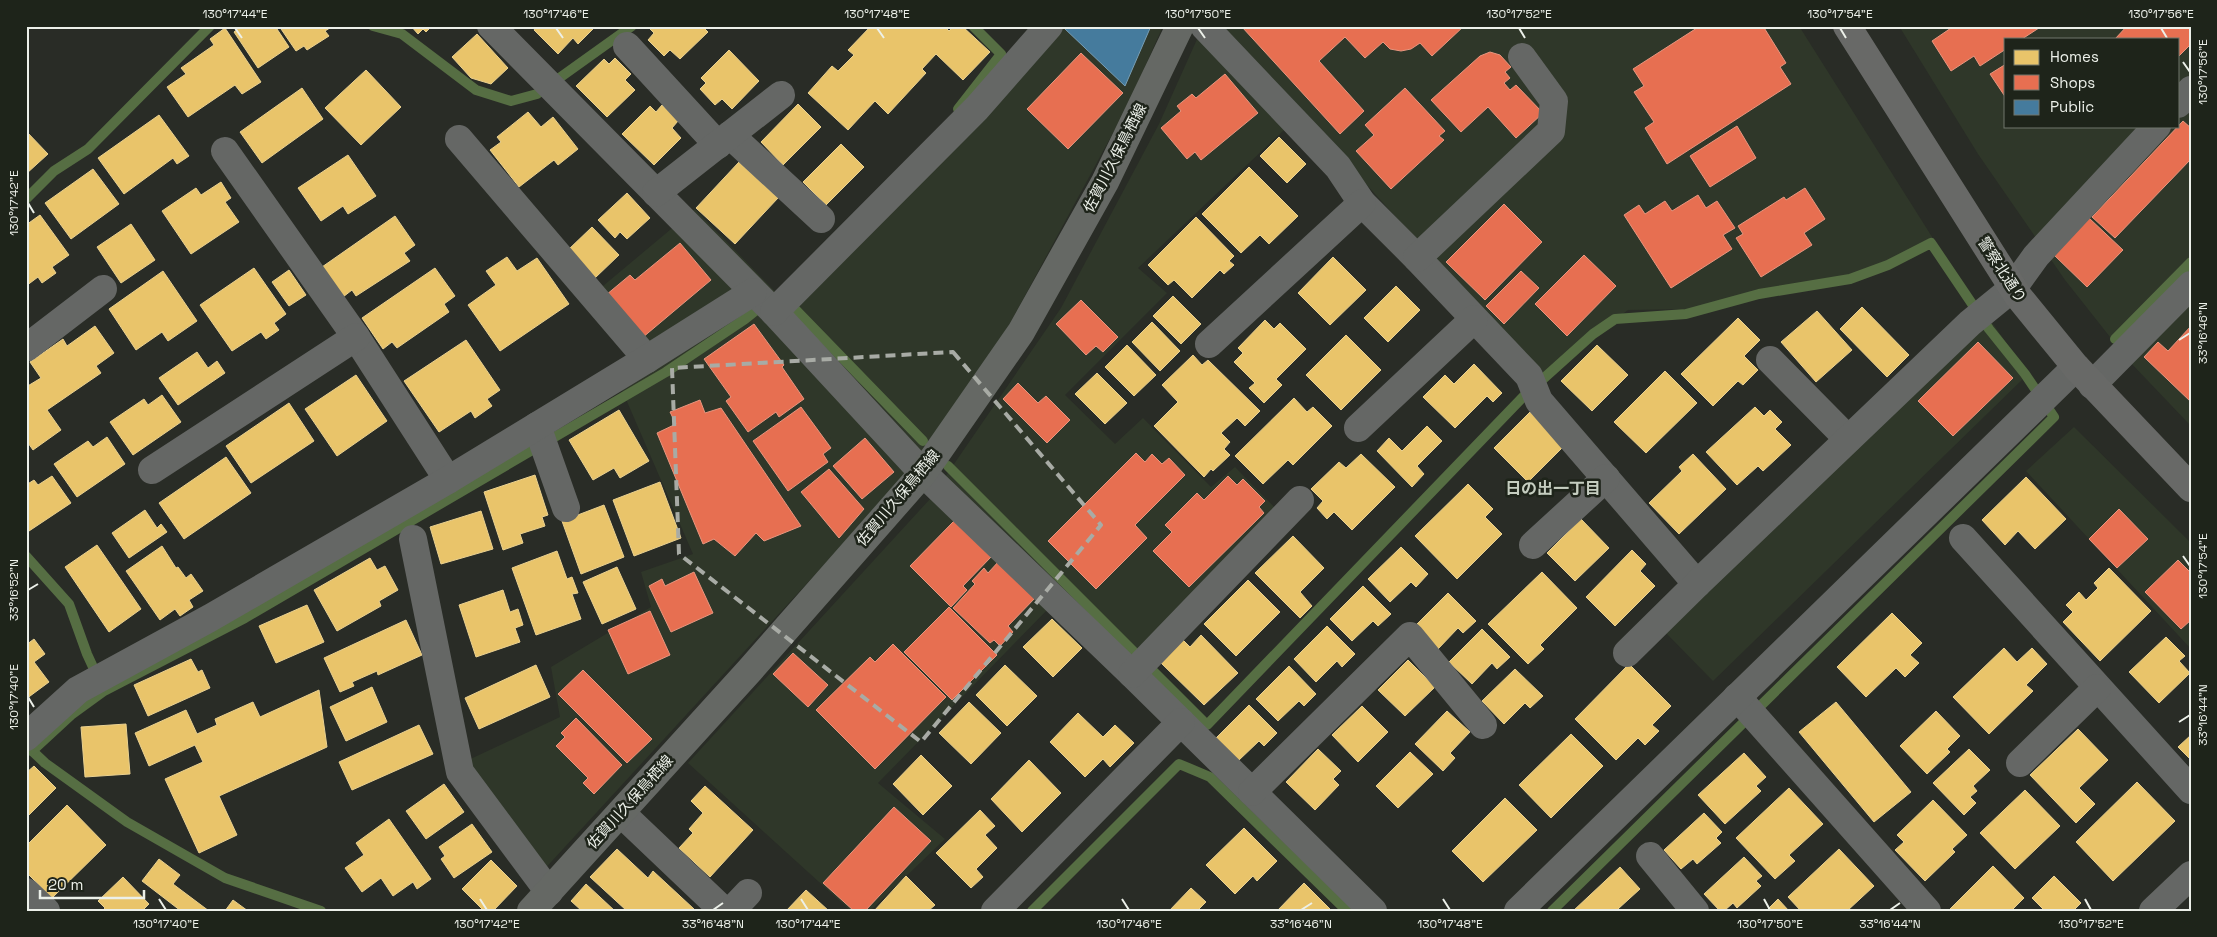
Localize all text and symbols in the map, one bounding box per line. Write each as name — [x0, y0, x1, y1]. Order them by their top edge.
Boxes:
text: 130°17'44"E — [202, 6, 268, 22]
text: 130°17'46"E — [523, 6, 589, 22]
text: 130°17'48"E — [844, 6, 910, 22]
text: 130°17'50"E — [1165, 6, 1231, 22]
text: 130°17'52"E — [1486, 6, 1552, 22]
text: 130°17'54"E — [1807, 6, 1873, 22]
text: 130°17'56"E — [2128, 6, 2194, 22]
legend — [2004, 38, 2180, 128]
text: 130°17'56"E — [2195, 39, 2211, 105]
text: Homes — [2050, 47, 2099, 66]
text: Shops — [2050, 73, 2095, 92]
text: Public — [2050, 97, 2094, 116]
street label: 佐賀川久保鳥栖線 — [1079, 100, 1150, 216]
text: 130°17'42"E — [6, 170, 22, 236]
street label: 警察北通り — [1974, 233, 2031, 306]
text: 33°16'46"N — [2195, 302, 2211, 364]
street label: 佐賀川久保鳥栖線 — [852, 446, 943, 550]
district label: 日の出一丁目 — [1505, 478, 1601, 499]
text: 130°17'54"E — [2195, 533, 2211, 599]
text: 33°16'52"N — [6, 559, 22, 621]
text: 130°17'40"E — [6, 664, 22, 730]
text: 33°16'44"N — [2195, 684, 2211, 746]
street label: 佐賀川久保鳥栖線 — [582, 751, 677, 853]
scale bar — [40, 867, 144, 899]
text: 20 m — [48, 875, 83, 894]
text: 130°17'40"E — [133, 916, 199, 932]
text: 130°17'42"E — [454, 916, 520, 932]
text: 33°16'48"N — [682, 916, 744, 932]
text: 130°17'44"E — [775, 916, 841, 932]
text: 130°17'46"E — [1096, 916, 1162, 932]
text: 33°16'46"N — [1270, 916, 1332, 932]
text: 130°17'48"E — [1417, 916, 1483, 932]
text: 130°17'50"E — [1737, 916, 1803, 932]
text: 33°16'44"N — [1859, 916, 1921, 932]
text: 130°17'52"E — [2058, 916, 2124, 932]

